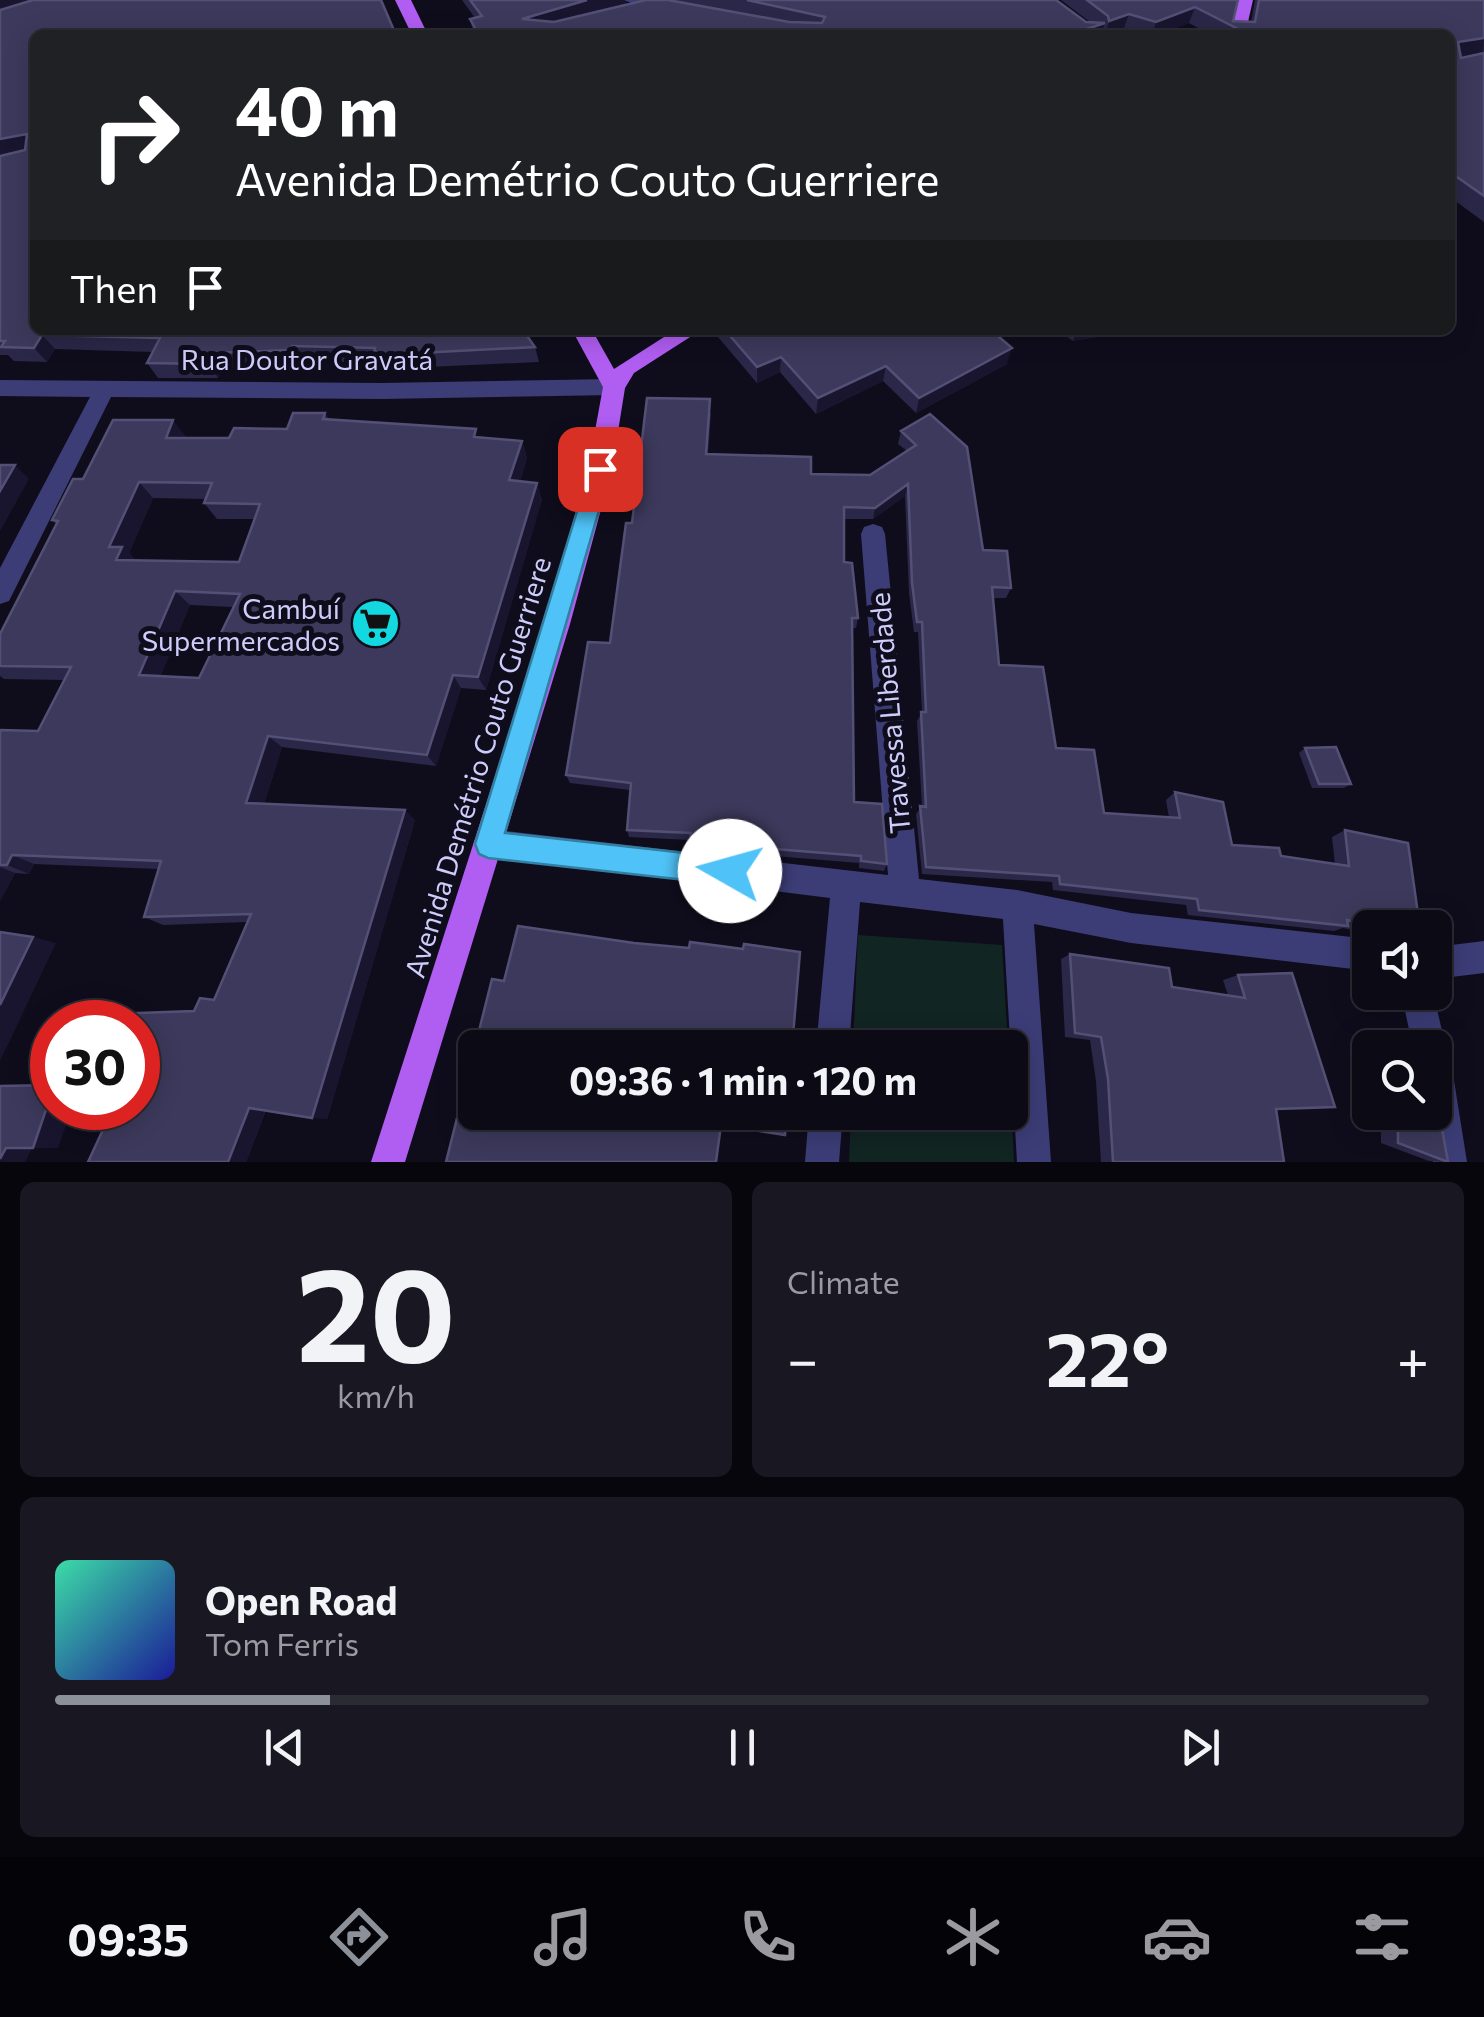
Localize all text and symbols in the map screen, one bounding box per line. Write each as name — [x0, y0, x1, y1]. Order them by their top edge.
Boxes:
text: 40 m — [235, 65, 399, 150]
icon: right — [70, 70, 200, 200]
text: Avenida Demétrio Couto Guerriere — [235, 150, 939, 205]
icon: arrive — [178, 260, 233, 315]
text: Then — [70, 264, 158, 311]
street label: Rua Doutor Gravatá — [181, 342, 433, 376]
pin — [558, 427, 643, 512]
icon: arrive — [573, 442, 628, 497]
street label: Avenida Demétrio Couto Guerriere — [397, 552, 557, 982]
place label: Cambuí Supermercados — [142, 591, 341, 657]
street label: Travessa Liberdade — [862, 591, 916, 835]
supermarket icon: Cambuí Supermercados — [349, 598, 401, 650]
position arrow — [678, 819, 782, 923]
map controls — [1352, 910, 1452, 1130]
button: sound — [1352, 910, 1452, 1010]
speed limit sign: 30 — [30, 1000, 160, 1130]
button: search — [1352, 1030, 1452, 1130]
text: 09:36 · 1 min · 120 m — [569, 1056, 917, 1103]
text: 20 — [296, 1230, 456, 1389]
text: Climate — [787, 1261, 900, 1301]
text: 22° — [1046, 1311, 1169, 1402]
text: − — [787, 1324, 818, 1391]
text: + — [1397, 1324, 1429, 1391]
text: km/h — [337, 1375, 415, 1415]
text: Open Road — [205, 1576, 398, 1623]
text: Tom Ferris — [205, 1623, 359, 1663]
icon: previous — [257, 1720, 312, 1775]
icon: pause — [715, 1720, 770, 1775]
icon: next — [1173, 1720, 1228, 1775]
icon: directions — [324, 1902, 394, 1972]
icon: music — [528, 1902, 598, 1972]
icon: phone — [733, 1902, 803, 1972]
icon: climate — [938, 1902, 1008, 1972]
icon: car — [1142, 1902, 1212, 1972]
icon: filters — [1347, 1902, 1417, 1972]
text: 09:35 — [67, 1910, 189, 1965]

